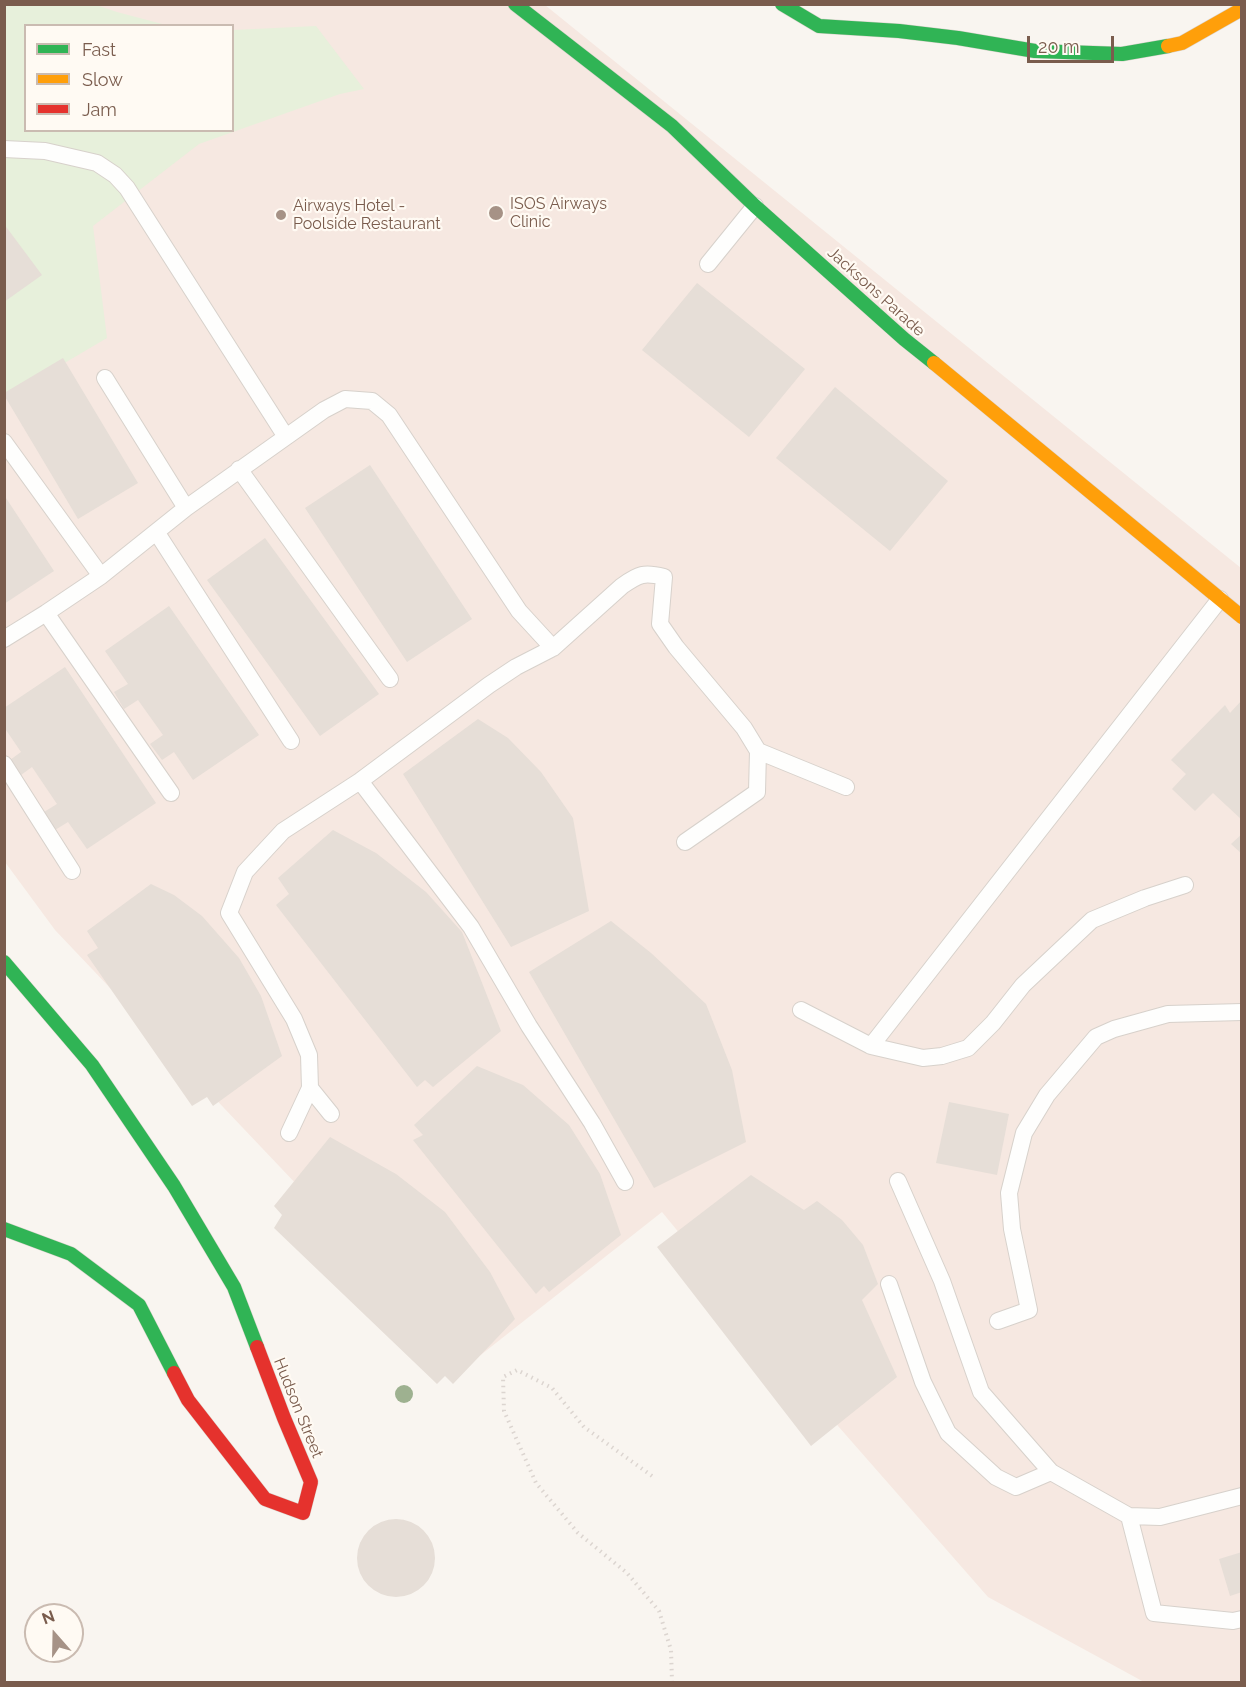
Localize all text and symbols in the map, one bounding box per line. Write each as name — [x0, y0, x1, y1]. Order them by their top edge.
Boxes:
legend — [24, 24, 234, 132]
scale bar — [1030, 24, 1117, 62]
text: 20 m — [1038, 36, 1080, 57]
text: Fast — [82, 39, 116, 60]
text: Slow — [82, 69, 123, 90]
text: Jam — [82, 99, 117, 120]
place label: ISOS Airways Clinic — [510, 194, 607, 232]
place label: Airways Hotel - Poolside Restaurant — [293, 196, 441, 234]
marker: ISOS Airways Clinic — [487, 204, 505, 222]
marker: Airways Hotel - Poolside Restaurant — [274, 208, 288, 222]
street label: Jacksons Parade — [823, 243, 929, 341]
street label: Hudson Street — [269, 1355, 327, 1461]
north arrow — [24, 1603, 84, 1663]
text: N — [39, 1606, 57, 1629]

